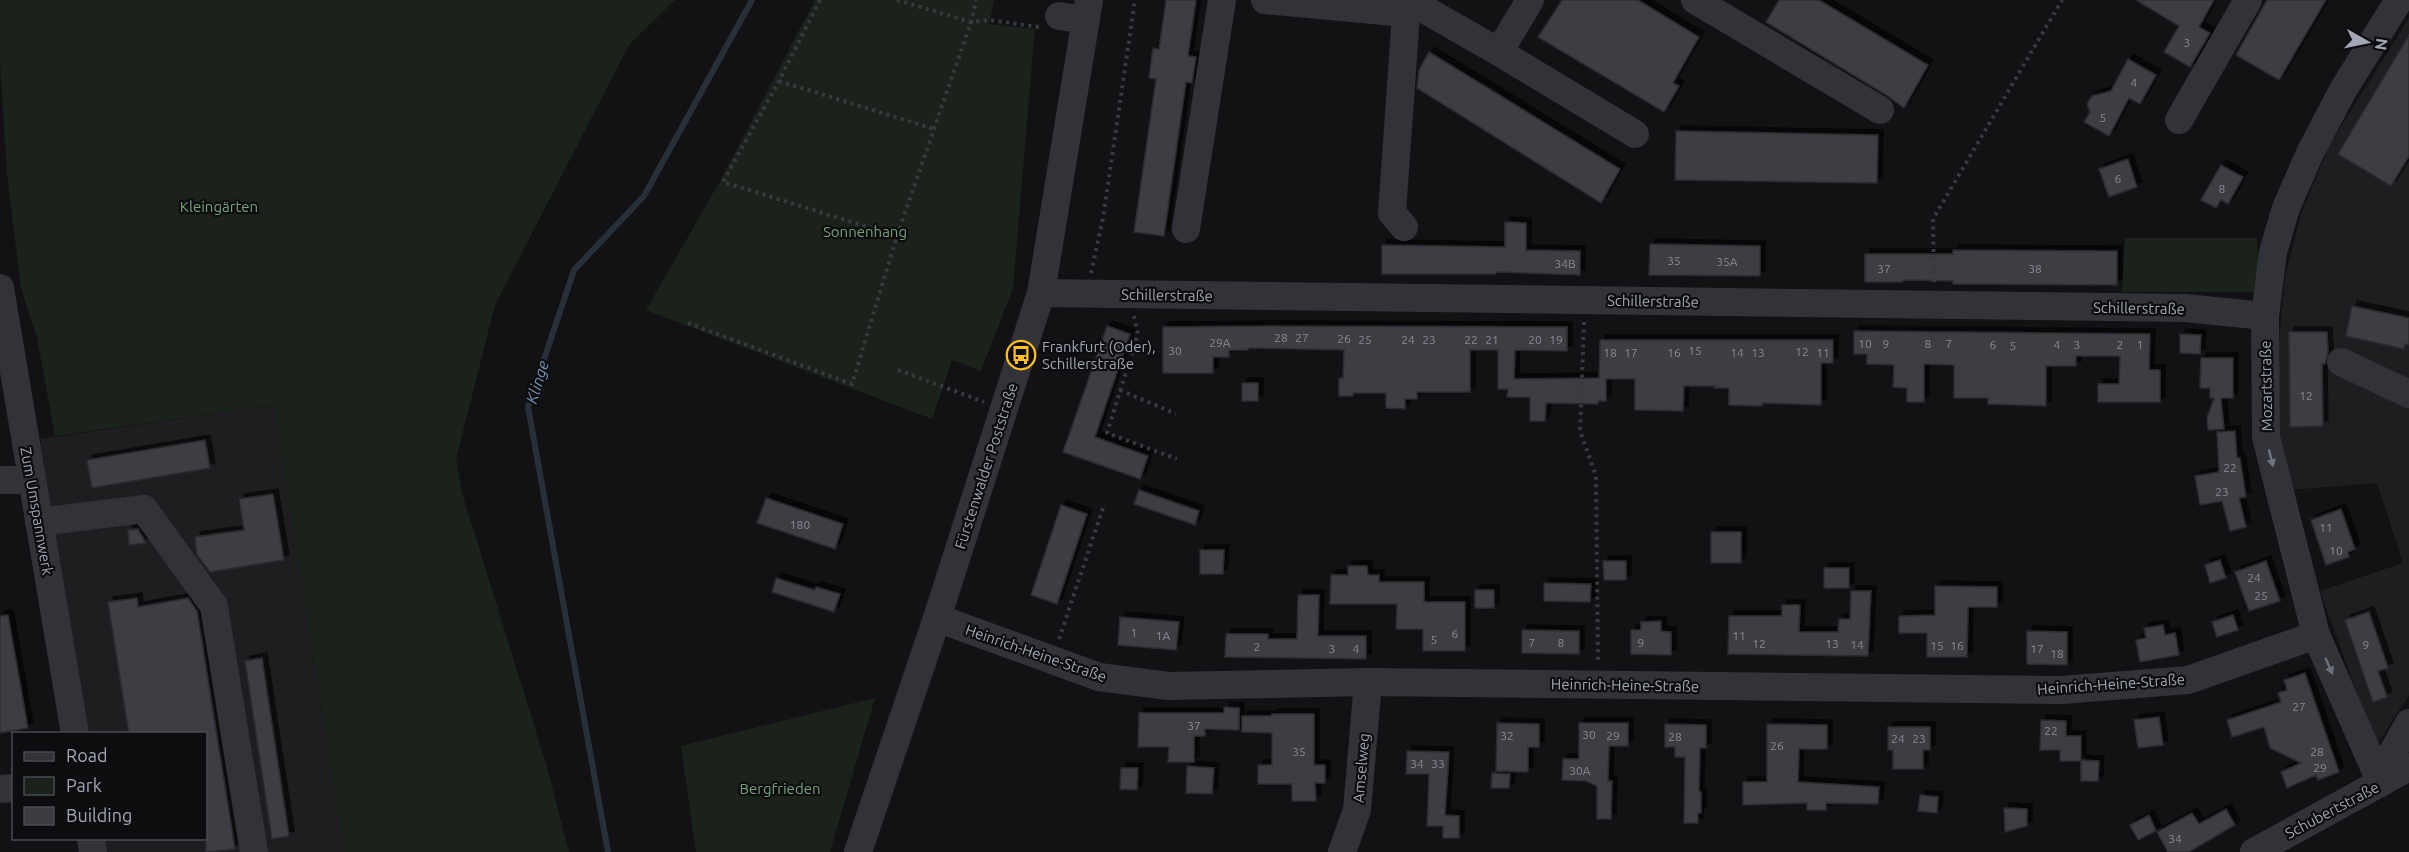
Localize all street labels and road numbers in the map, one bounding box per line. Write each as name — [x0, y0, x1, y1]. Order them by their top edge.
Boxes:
street label: Schillerstraße — [1121, 286, 1213, 304]
street label: Schillerstraße — [1607, 292, 1699, 310]
street label: Schillerstraße — [2093, 299, 2185, 317]
street label: Mozartstraße — [2257, 340, 2275, 432]
street label: Fürstenwalder Poststraße — [951, 381, 1021, 551]
street label: Zum Umspannwerk — [17, 446, 57, 577]
street label: Heinrich-Heine-Straße — [963, 621, 1109, 685]
street label: Heinrich-Heine-Straße — [2037, 670, 2185, 698]
street label: Heinrich-Heine-Straße — [1551, 675, 1699, 695]
street label: Amselweg — [1349, 732, 1373, 804]
street label: Schubertstraße — [2282, 778, 2382, 842]

